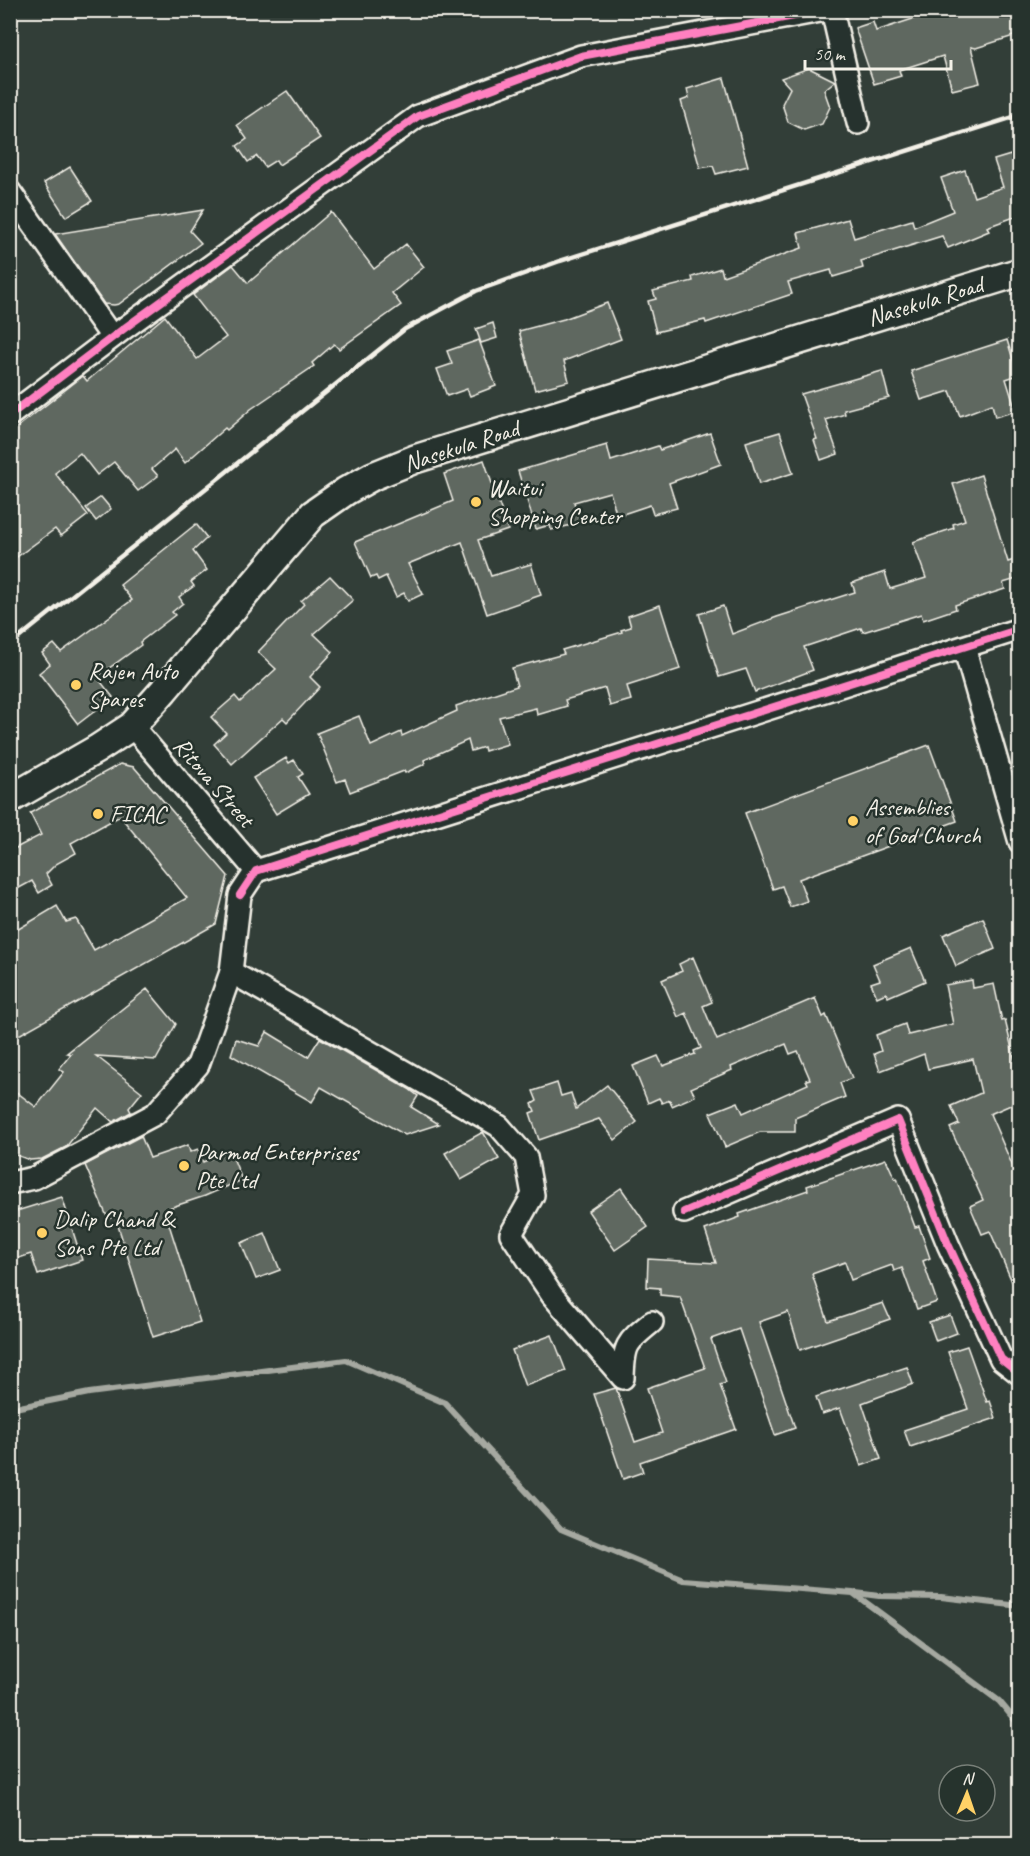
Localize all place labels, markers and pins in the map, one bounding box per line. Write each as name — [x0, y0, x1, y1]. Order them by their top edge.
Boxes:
place label: Waitui Shopping Center — [488, 473, 624, 531]
marker: Waitui Shopping Center — [469, 495, 483, 509]
place label: Rajen Auto Spares — [88, 656, 179, 714]
marker: Rajen Auto Spares — [69, 678, 83, 692]
place label: Assemblies of God Church — [865, 792, 982, 850]
place label: FICAC — [110, 799, 168, 829]
marker: FICAC — [91, 807, 105, 821]
marker: Assemblies of God Church — [846, 814, 860, 828]
place label: Parmod Enterprises Pte Ltd — [196, 1137, 361, 1195]
marker: Parmod Enterprises Pte Ltd — [177, 1159, 191, 1173]
place label: Dalip Chand & Sons Pte Ltd — [54, 1204, 176, 1262]
marker: Dalip Chand & Sons Pte Ltd — [35, 1226, 49, 1240]

